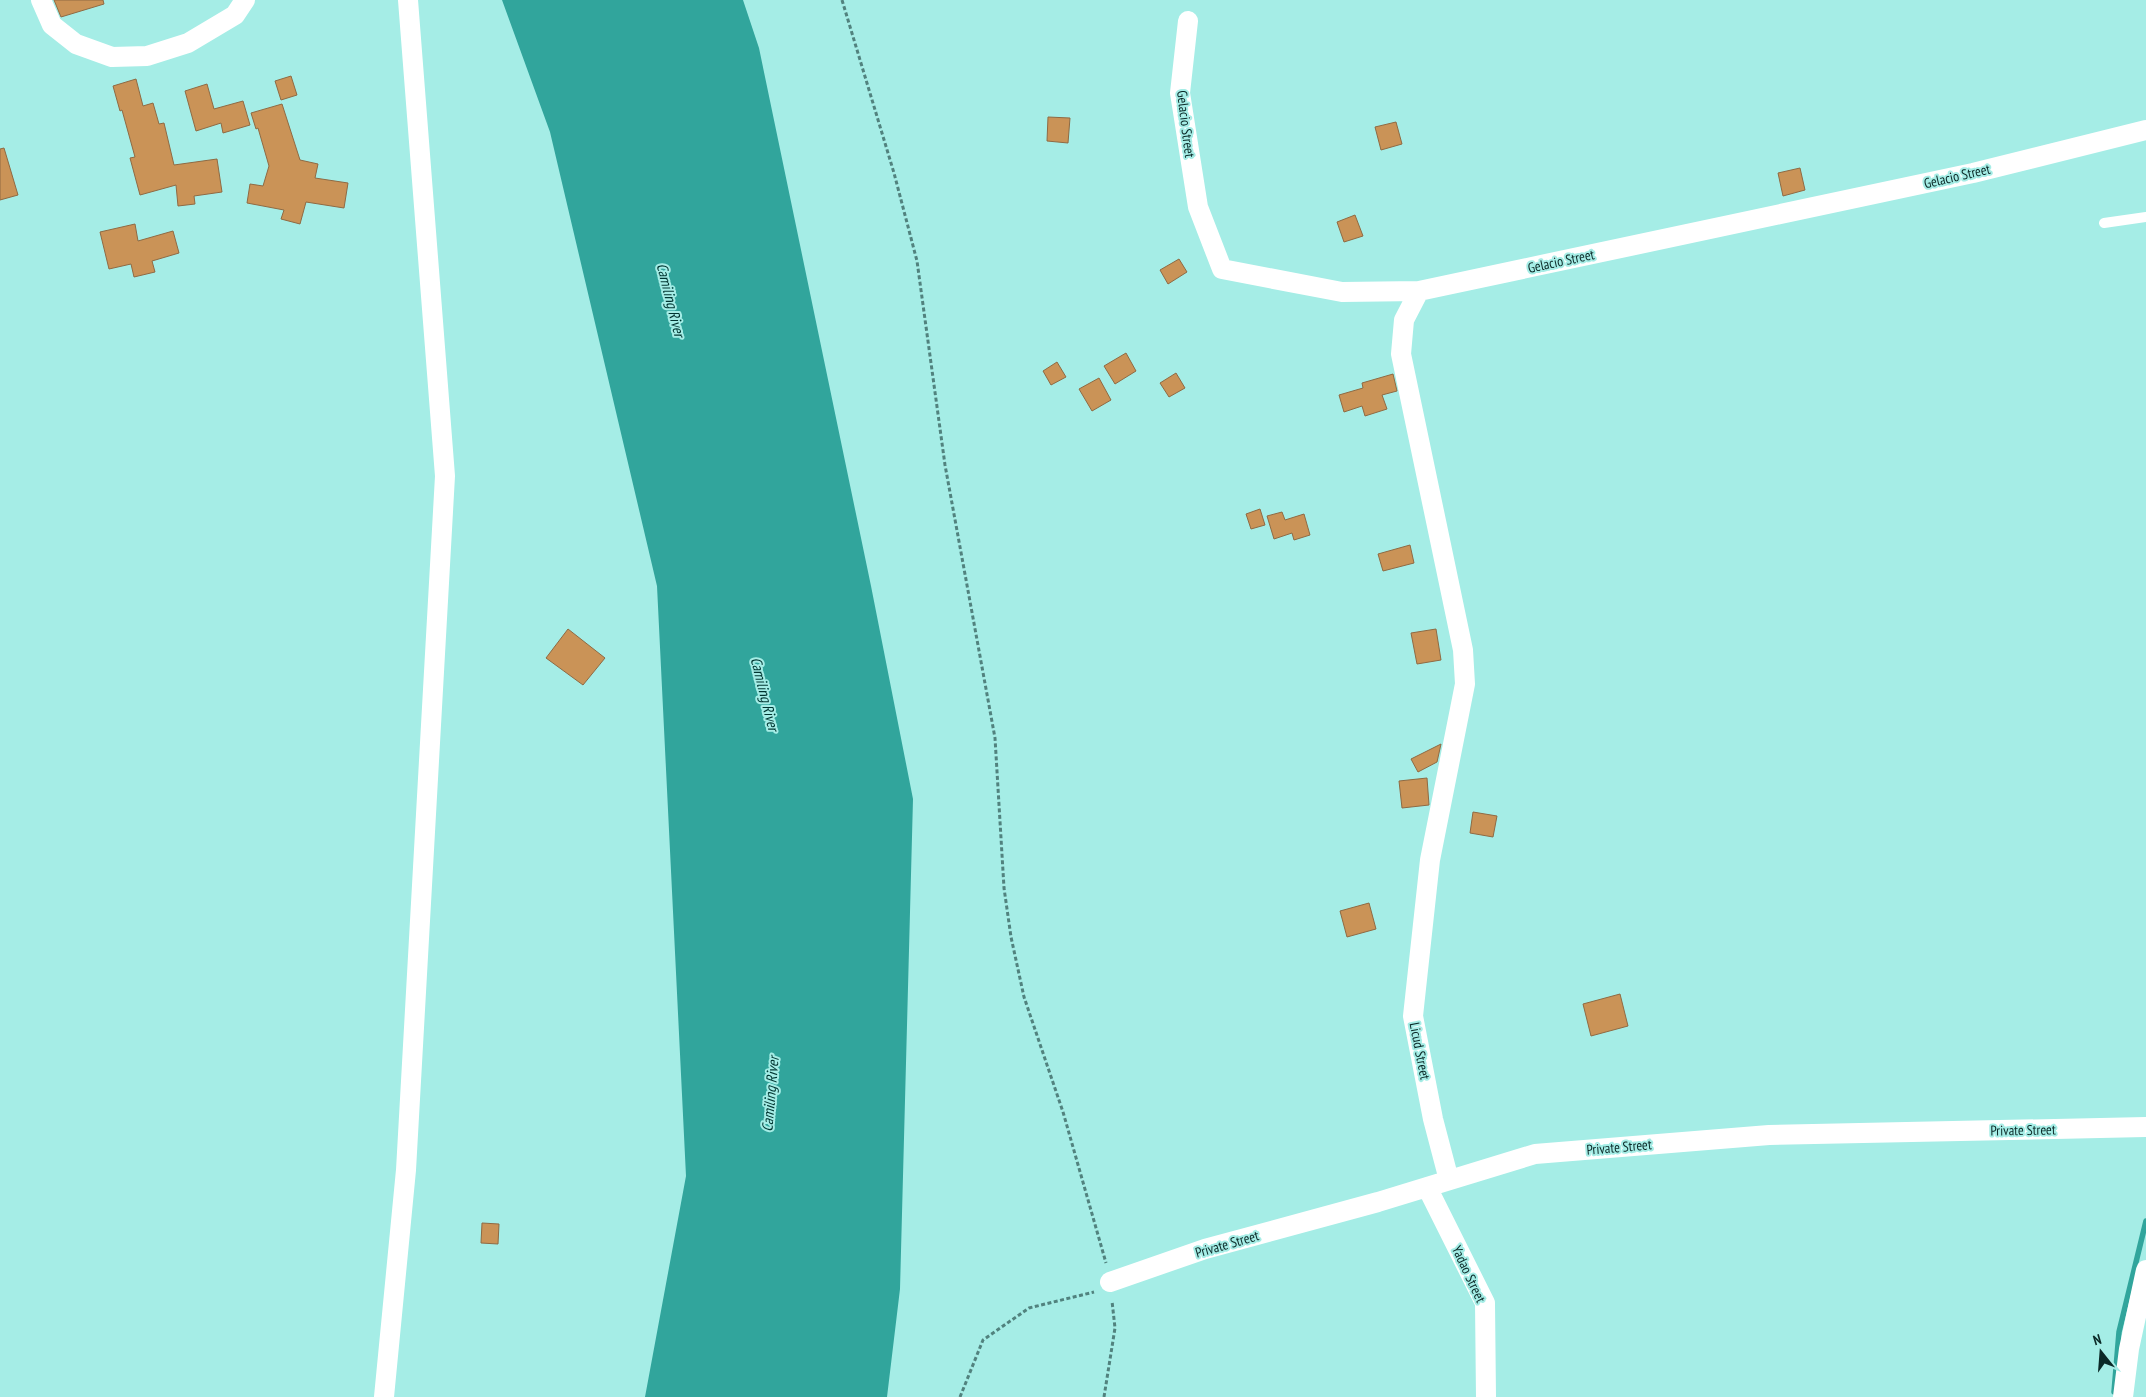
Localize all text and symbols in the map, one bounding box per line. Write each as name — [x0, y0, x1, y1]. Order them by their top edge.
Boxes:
street label: Gelacio Street — [1173, 89, 1199, 159]
street label: Gelacio Street — [1922, 160, 1992, 192]
street label: Gelacio Street — [1526, 245, 1596, 277]
water label: Camiling River — [653, 261, 690, 341]
water label: Camiling River — [747, 655, 784, 735]
street label: Licud Street — [1406, 1021, 1434, 1081]
water label: Camiling River — [757, 1054, 783, 1132]
street label: Private Street — [1990, 1120, 2056, 1140]
street label: Private Street — [1586, 1135, 1652, 1159]
street label: Private Street — [1193, 1226, 1261, 1262]
street label: Yadao Street — [1448, 1243, 1490, 1305]
north arrow — [2076, 1327, 2126, 1377]
text: N — [2091, 1330, 2103, 1349]

